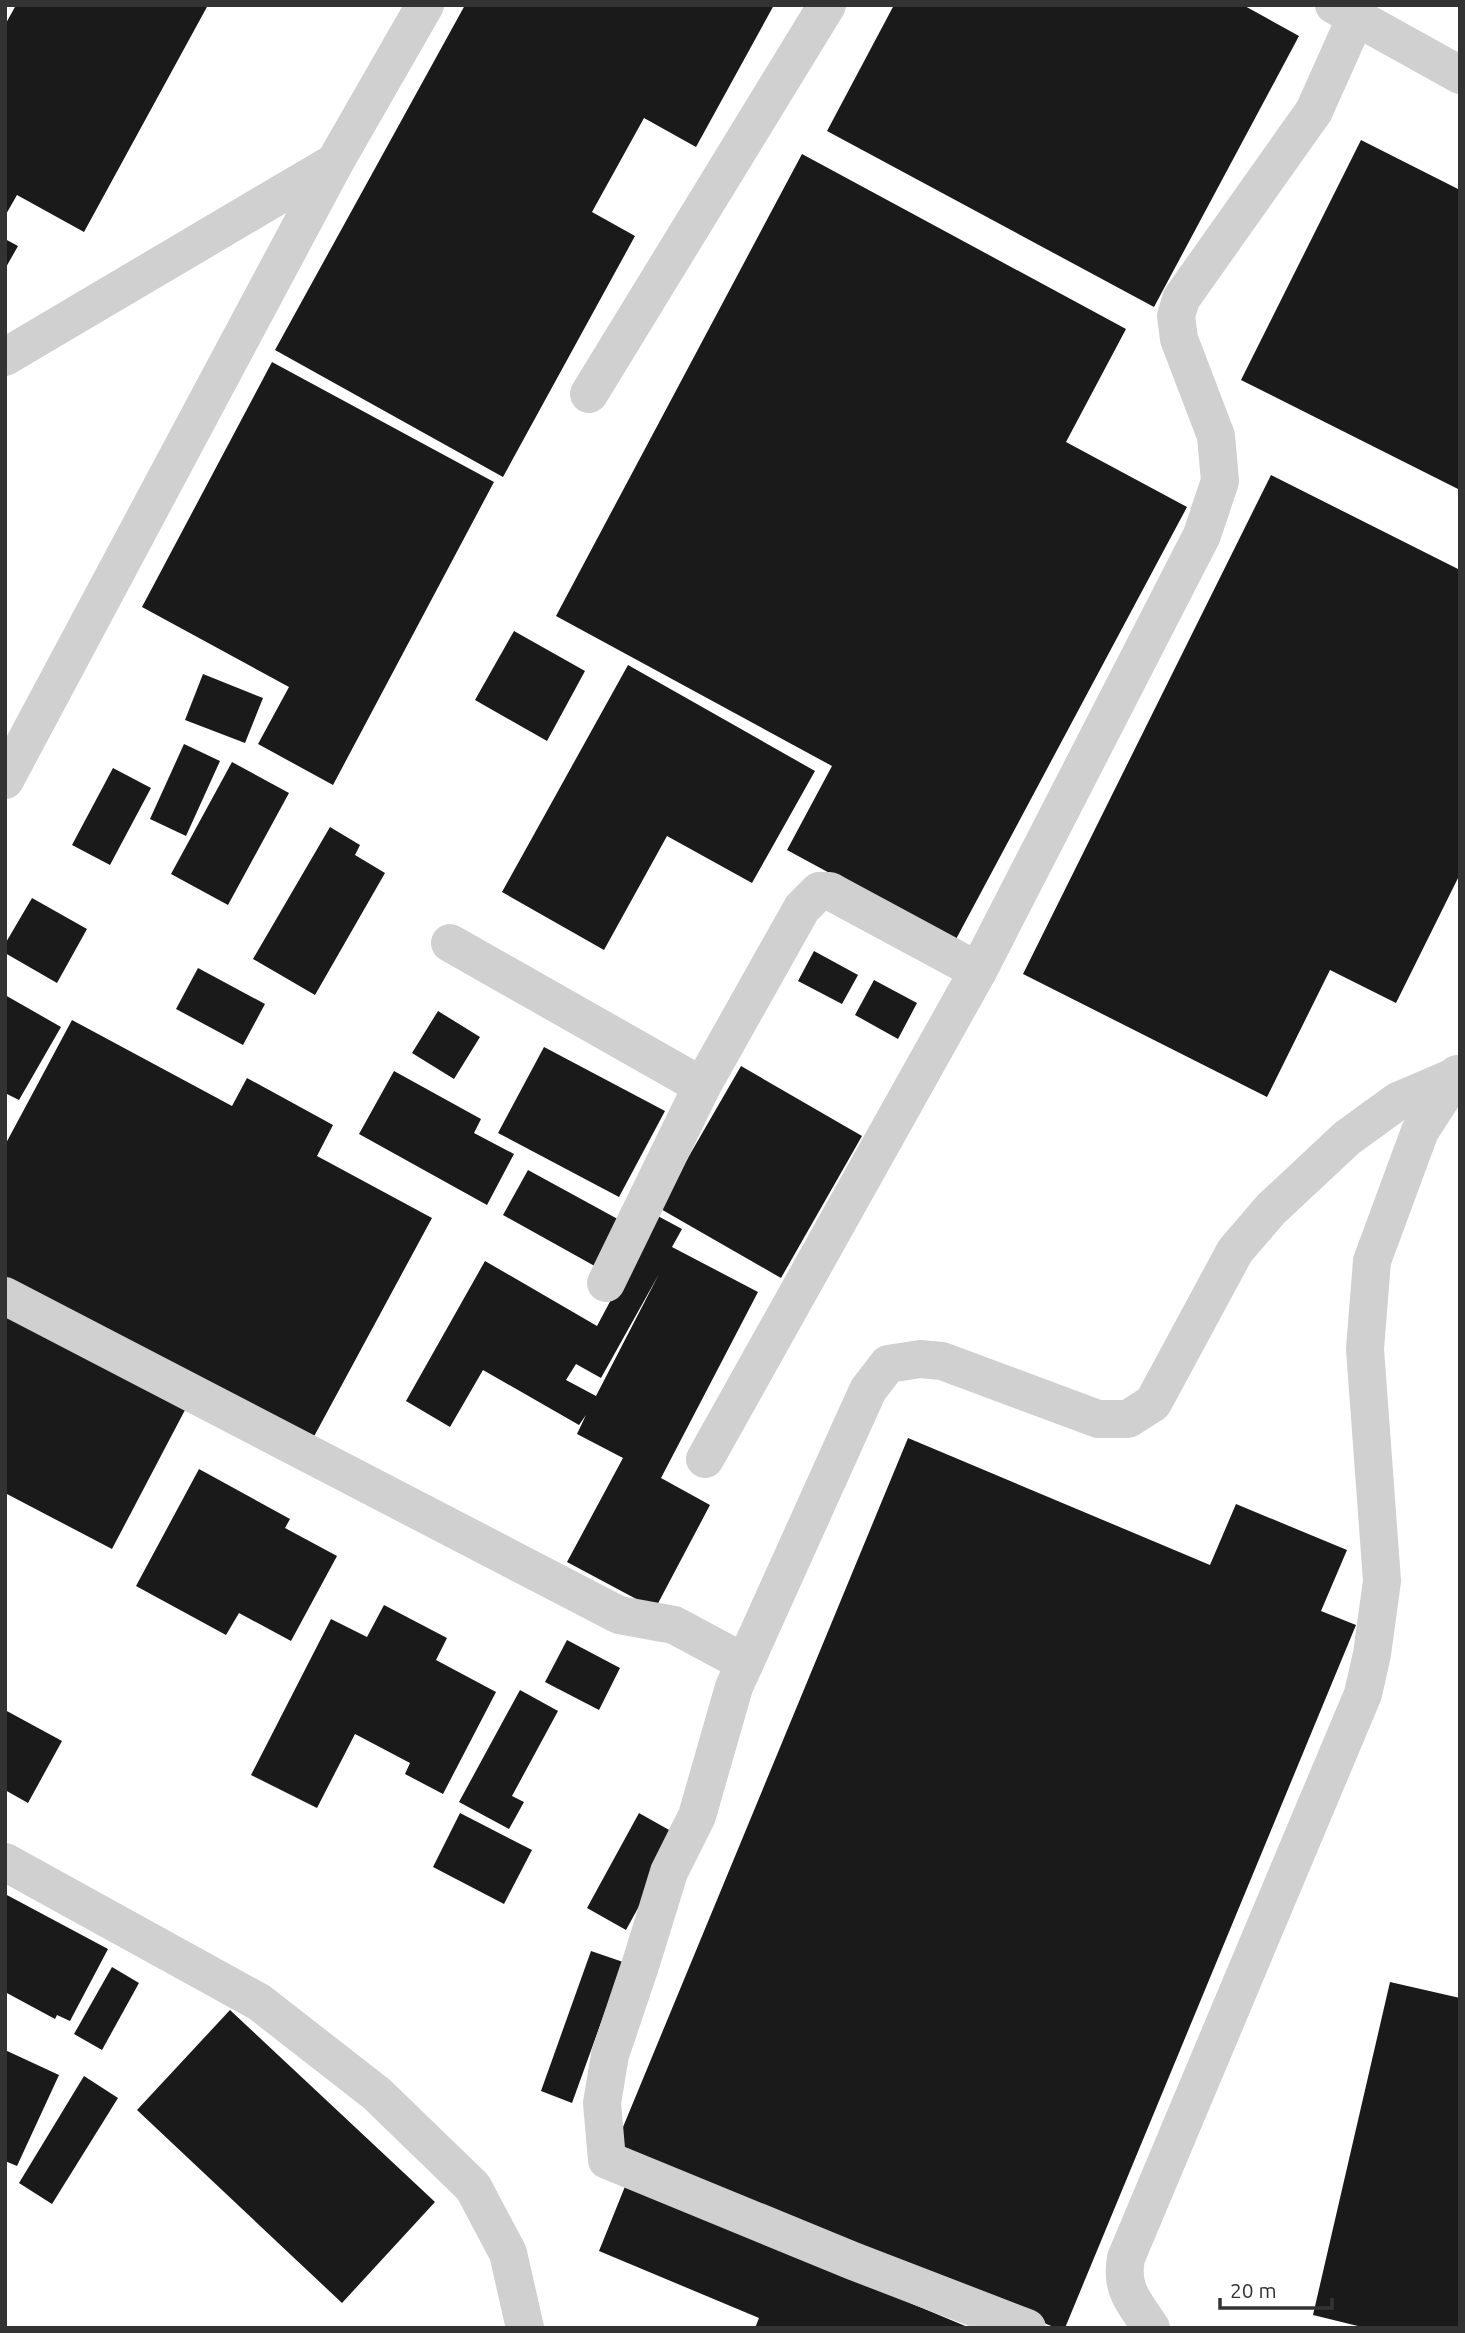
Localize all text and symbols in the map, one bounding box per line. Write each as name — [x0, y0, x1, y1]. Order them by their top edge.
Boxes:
scale bar — [1220, 2266, 1332, 2310]
text: 20 m — [1230, 2278, 1277, 2302]

